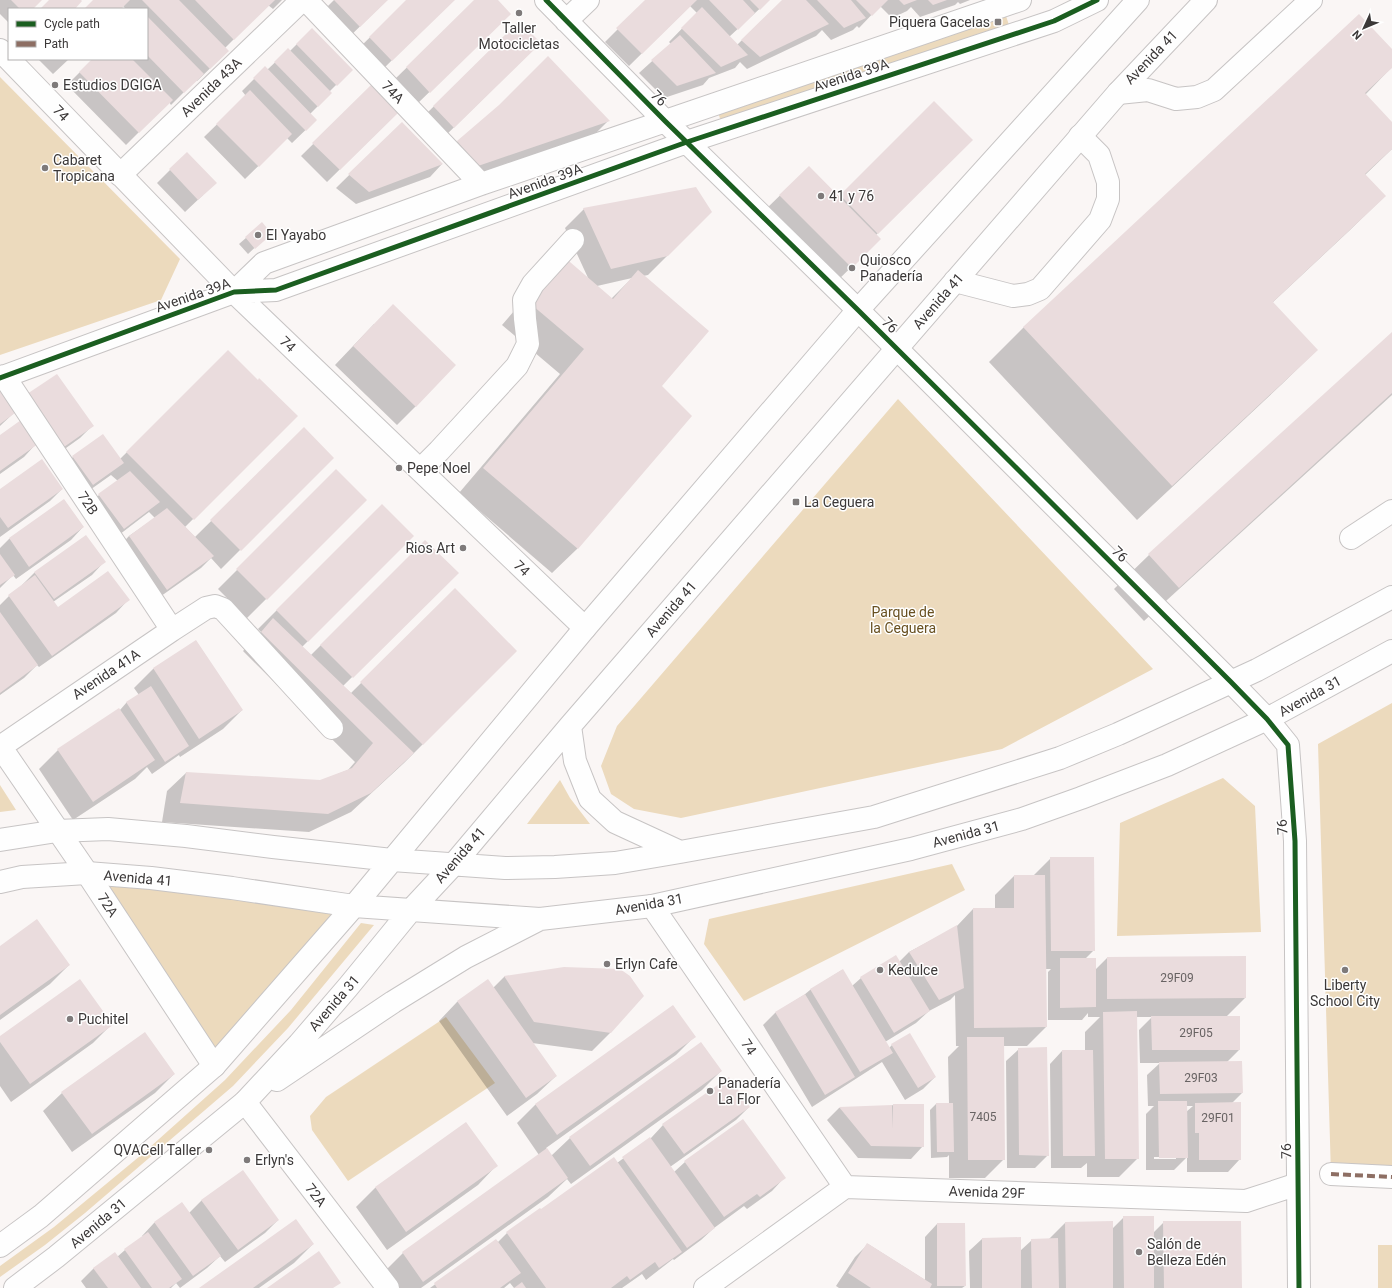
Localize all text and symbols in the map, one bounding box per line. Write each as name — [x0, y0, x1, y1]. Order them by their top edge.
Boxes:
legend — [8, 8, 148, 60]
marker: Taller Motocicletas — [514, 8, 524, 18]
north arrow — [1344, 8, 1384, 48]
place label: Piquera Gacelas — [889, 14, 990, 30]
text: Cycle path — [44, 17, 100, 31]
marker: Piquera Gacelas — [993, 17, 1003, 27]
place label: Taller Motocicletas — [479, 20, 559, 52]
street label: Avenida 41 — [1121, 27, 1181, 87]
text: N — [1350, 27, 1365, 42]
text: Path — [44, 37, 69, 51]
street label: Avenida 43A — [177, 54, 245, 120]
street label: Avenida 39A — [811, 55, 891, 95]
place label: Estudios DGIGA — [63, 77, 162, 93]
street label: 74A — [379, 77, 407, 107]
marker: Estudios DGIGA — [50, 80, 60, 90]
street label: 76 — [648, 87, 670, 109]
street label: 74 — [50, 102, 72, 124]
place label: Cabaret Tropicana — [53, 152, 115, 184]
street label: Avenida 39A — [506, 160, 584, 202]
marker: Cabaret Tropicana — [40, 163, 50, 173]
place label: 41 y 76 — [829, 188, 874, 204]
marker: 41 y 76 — [816, 191, 826, 201]
place label: El Yayabo — [266, 227, 326, 243]
marker: El Yayabo — [253, 230, 263, 240]
place label: Quiosco Panadería — [860, 252, 923, 284]
marker: Quiosco Panadería — [847, 263, 857, 273]
street label: Avenida 41 — [909, 270, 967, 332]
street label: Avenida 39A — [154, 275, 232, 315]
street label: 76 — [879, 314, 901, 336]
street label: 74 — [277, 333, 299, 355]
place label: Pepe Noel — [407, 460, 471, 476]
marker: Pepe Noel — [394, 463, 404, 473]
street label: 72B — [75, 488, 101, 518]
place label: La Ceguera — [804, 494, 874, 510]
marker: La Ceguera — [791, 497, 801, 507]
place label: Rios Art — [405, 540, 455, 556]
marker: Rios Art — [458, 543, 468, 553]
street label: 76 — [1109, 543, 1131, 565]
street label: 74 — [511, 557, 533, 579]
street label: Avenida 41 — [642, 578, 700, 640]
park label: Parque de la Ceguera — [870, 604, 936, 636]
street label: Avenida 41A — [69, 646, 143, 702]
street label: Avenida 31 — [1276, 672, 1344, 720]
street label: Avenida 31 — [931, 817, 1001, 851]
street label: 76 — [1273, 818, 1291, 835]
street label: Avenida 41 — [431, 824, 489, 886]
street label: Avenida 41 — [103, 867, 173, 889]
street label: 72A — [95, 890, 121, 920]
street label: Avenida 31 — [614, 890, 684, 918]
place label: Erlyn Cafe — [615, 956, 678, 972]
marker: Erlyn Cafe — [602, 959, 612, 969]
place label: Kedulce — [888, 962, 938, 978]
marker: Kedulce — [875, 965, 885, 975]
marker: Liberty School City — [1340, 965, 1350, 975]
house number: 29F09 — [1160, 971, 1194, 985]
street label: Avenida 31 — [305, 972, 363, 1034]
place label: Liberty School City — [1310, 977, 1380, 1009]
place label: Puchitel — [78, 1011, 128, 1027]
marker: Puchitel — [65, 1014, 75, 1024]
house number: 29F05 — [1179, 1026, 1213, 1040]
street label: 74 — [738, 1036, 760, 1058]
house number: 29F03 — [1184, 1071, 1218, 1085]
place label: Panadería La Flor — [718, 1075, 781, 1107]
marker: Panadería La Flor — [705, 1086, 715, 1096]
house number: 7405 — [970, 1110, 997, 1124]
house number: 29F01 — [1201, 1111, 1235, 1125]
place label: QVACell Taller — [113, 1142, 201, 1158]
street label: 76 — [1278, 1143, 1294, 1159]
marker: QVACell Taller — [204, 1145, 214, 1155]
place label: Erlyn's — [255, 1152, 294, 1168]
marker: Erlyn's — [242, 1155, 252, 1165]
street label: 72A — [302, 1180, 330, 1210]
street label: Avenida 29F — [948, 1183, 1026, 1201]
street label: Avenida 31 — [67, 1195, 129, 1251]
place label: Salón de Belleza Edén — [1147, 1236, 1226, 1268]
marker: Salón de Belleza Edén — [1134, 1247, 1144, 1257]

